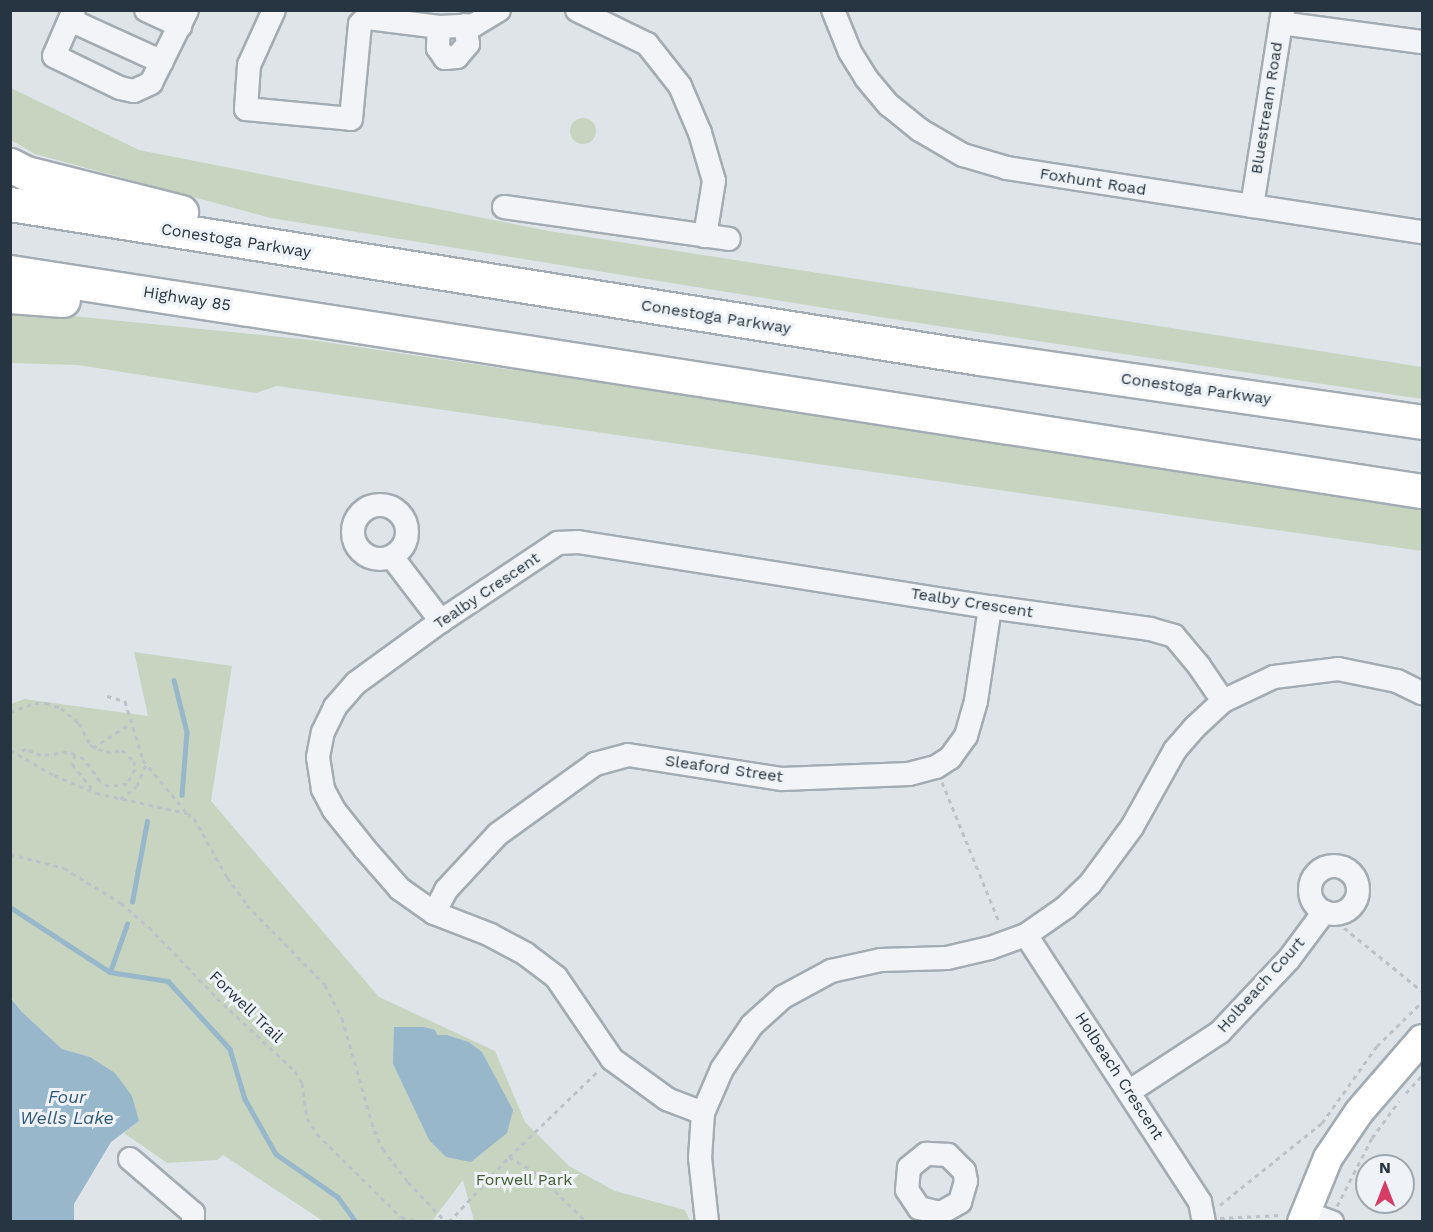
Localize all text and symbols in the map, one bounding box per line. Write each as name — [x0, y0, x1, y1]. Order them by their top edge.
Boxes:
street label: Bluestream Road — [1247, 40, 1287, 176]
street label: Foxhunt Road — [1038, 164, 1148, 200]
street label: Conestoga Parkway — [159, 220, 313, 262]
street label: Highway 85 — [142, 283, 232, 315]
street label: Conestoga Parkway — [639, 296, 793, 338]
street label: Conestoga Parkway — [1119, 369, 1273, 409]
street label: Tealby Crescent — [430, 548, 544, 634]
street label: Tealby Crescent — [909, 584, 1035, 622]
street label: Sleaford Street — [664, 751, 784, 787]
street label: Holbeach Court — [1213, 933, 1309, 1037]
street label: Forwell Trail — [205, 967, 287, 1047]
street label: Holbeach Crescent — [1071, 1009, 1167, 1143]
water label: Four Wells Lake — [20, 1087, 114, 1130]
north arrow — [1355, 1154, 1415, 1214]
text: N — [1379, 1158, 1391, 1177]
park label: Forwell Park — [475, 1170, 573, 1190]

